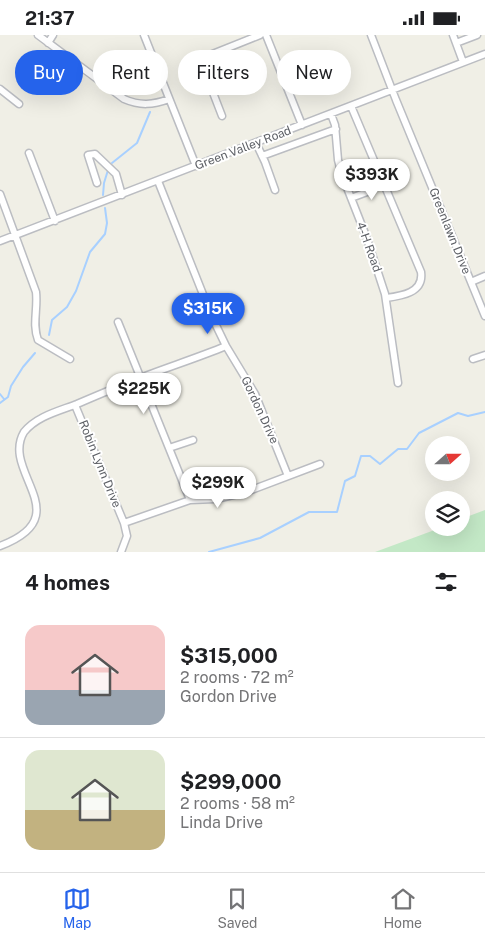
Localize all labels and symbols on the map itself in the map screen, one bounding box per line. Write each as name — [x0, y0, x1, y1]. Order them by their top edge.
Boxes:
street label: Green Valley Road — [193, 123, 293, 173]
pin: $393K — [337, 159, 407, 201]
street label: Greenlawn Drive — [426, 186, 474, 276]
street label: 4-H Road — [353, 220, 385, 274]
pin: $315K — [173, 293, 243, 335]
pin: $225K — [109, 373, 179, 415]
street label: Gordon Drive — [238, 374, 282, 446]
street label: Robin Lynn Drive — [76, 418, 124, 510]
north arrow — [425, 436, 470, 481]
pin: $299K — [183, 467, 253, 509]

